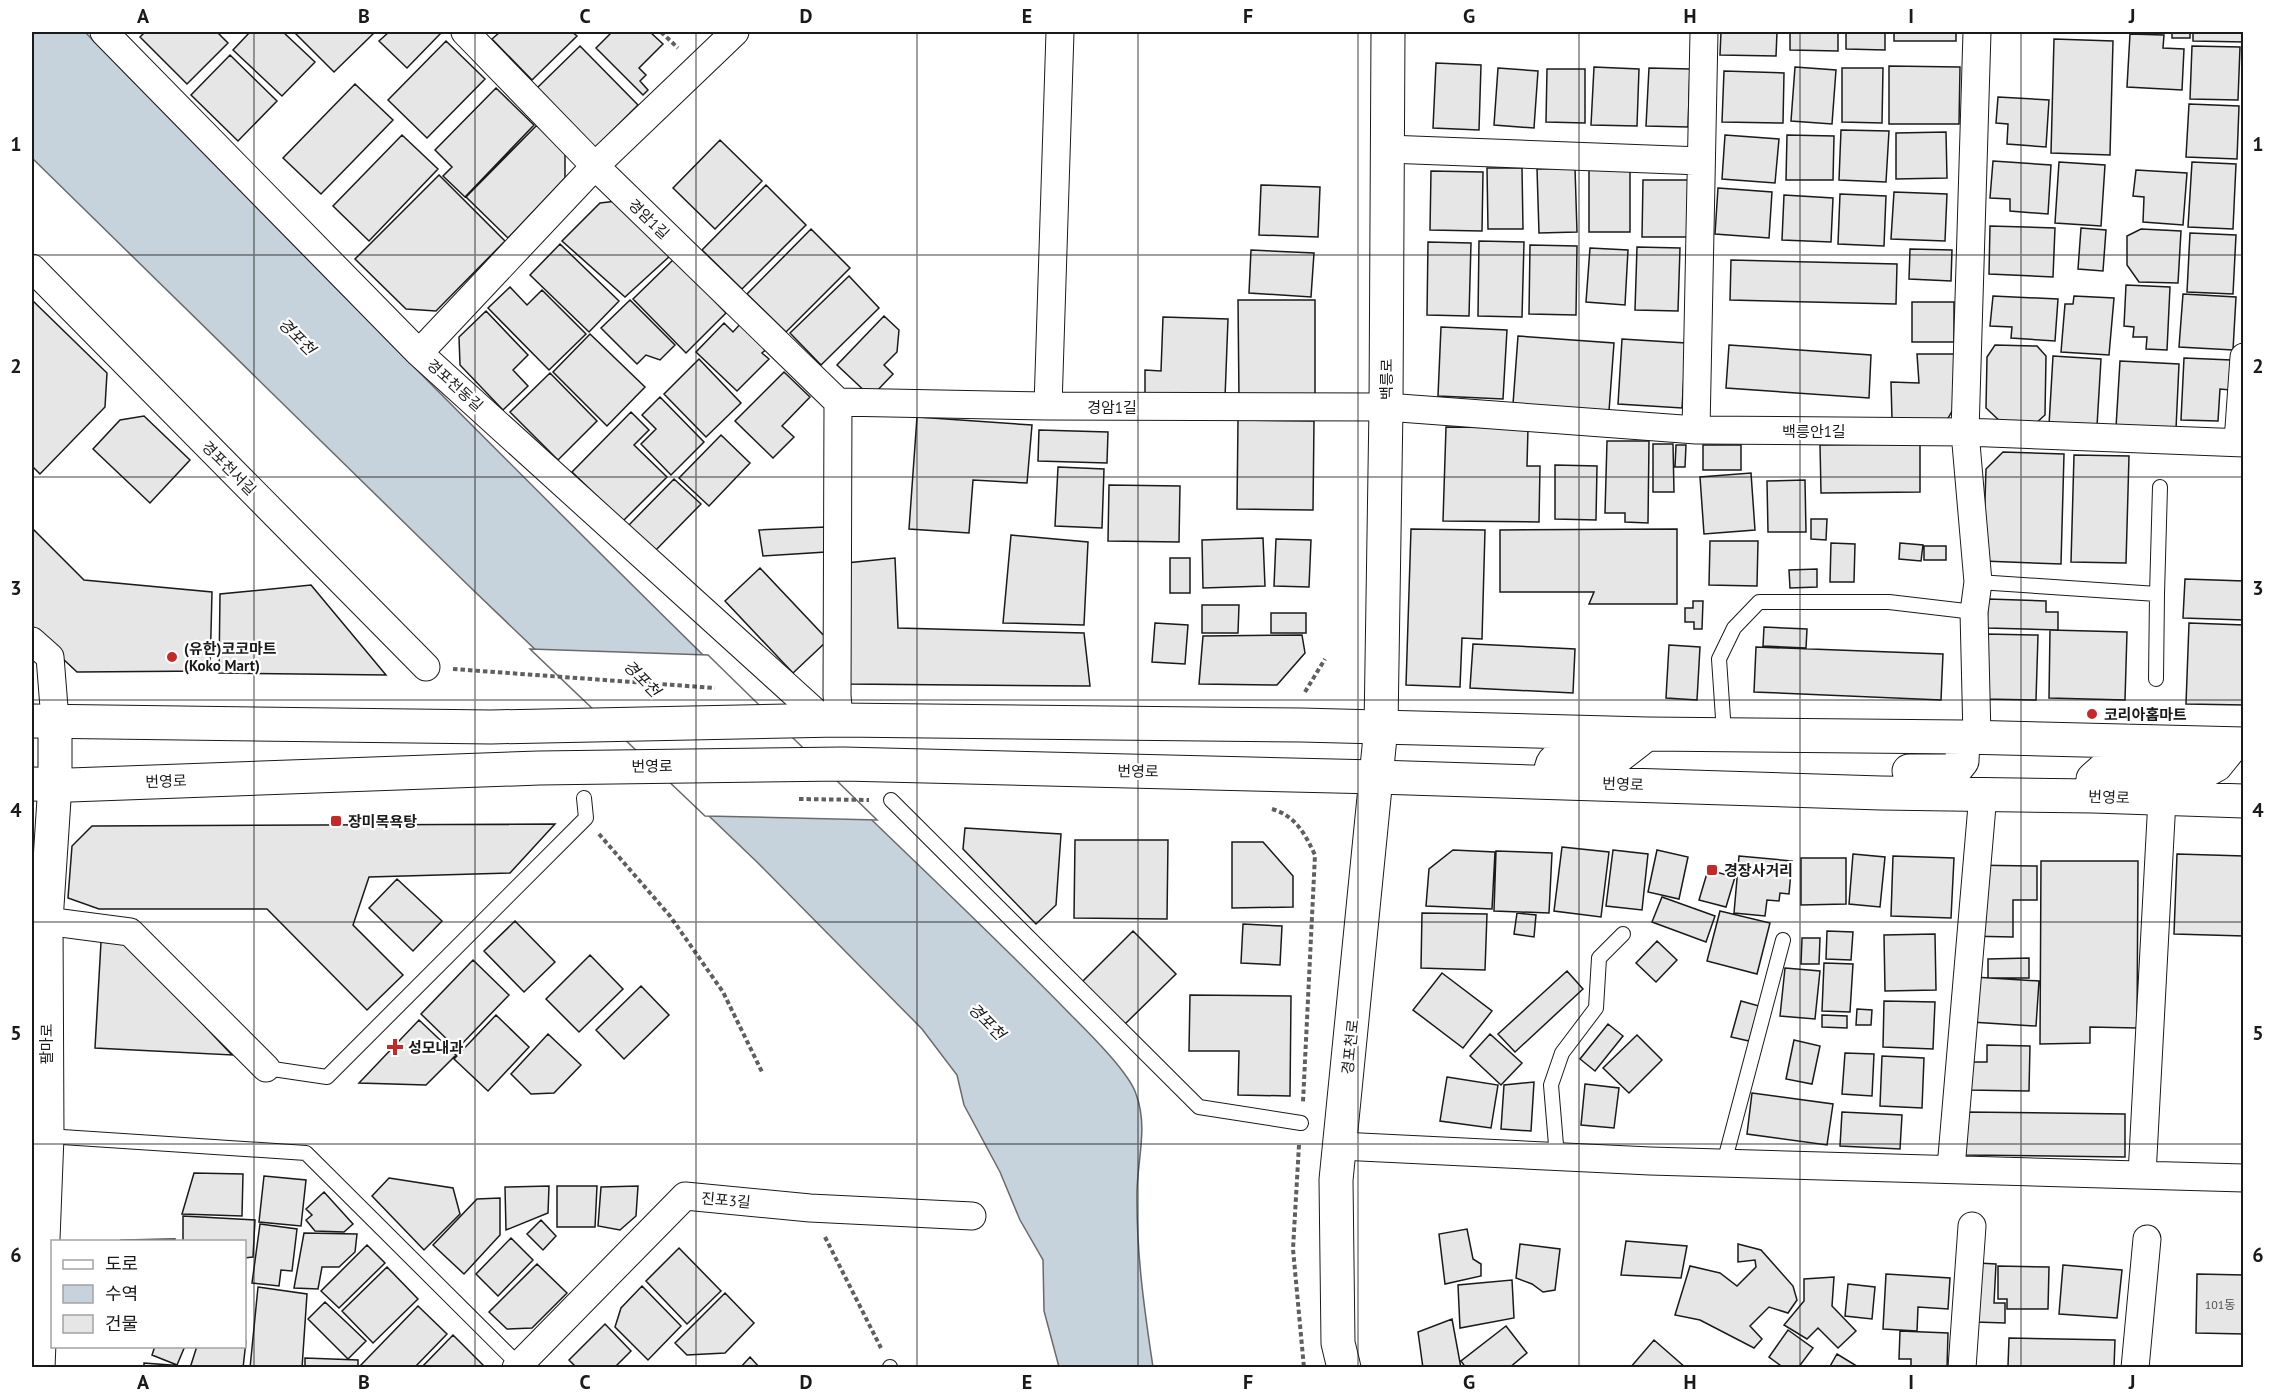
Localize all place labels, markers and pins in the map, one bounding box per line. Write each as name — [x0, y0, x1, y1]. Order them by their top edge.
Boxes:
place label: (유한)코코마트 (Koko Mart) — [184, 639, 277, 675]
marker: (유한)코코마트 (Koko Mart) — [165, 650, 179, 664]
place label: 코리아홈마트 — [2104, 705, 2187, 724]
marker: 코리아홈마트 — [2085, 707, 2099, 721]
place label: 장미목욕탕 — [348, 812, 417, 831]
marker: 장미목욕탕 — [329, 814, 343, 828]
place label: 경장사거리 — [1724, 861, 1793, 880]
marker: 경장사거리 — [1705, 863, 1719, 877]
marker: 성모내과 — [386, 1038, 404, 1056]
place label: 성모내과 — [408, 1038, 463, 1057]

